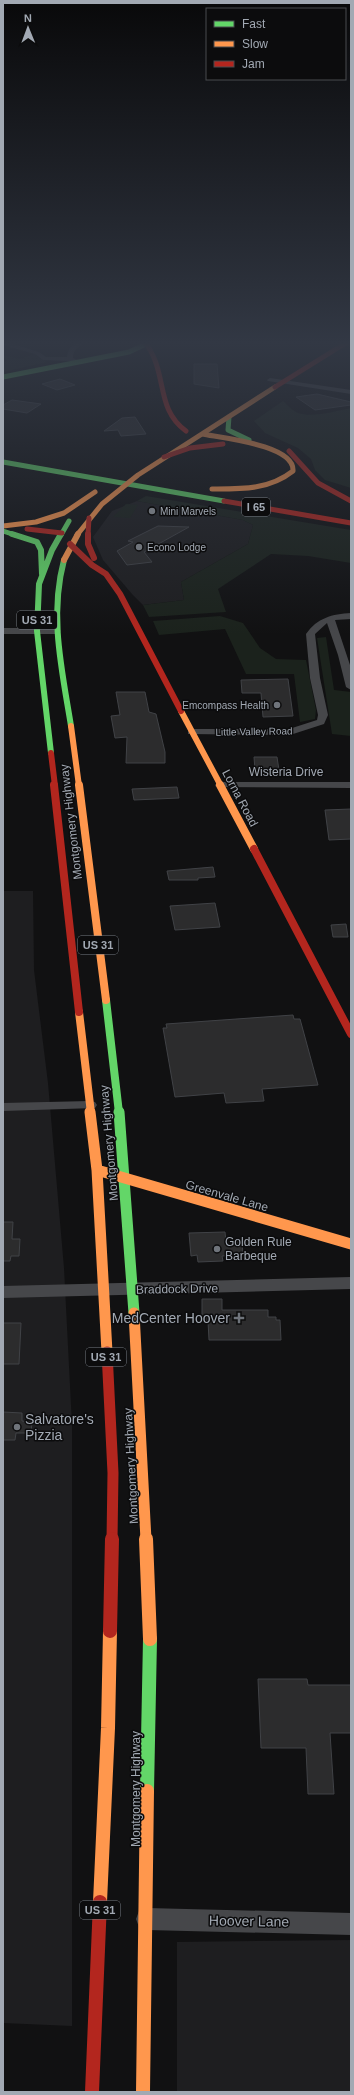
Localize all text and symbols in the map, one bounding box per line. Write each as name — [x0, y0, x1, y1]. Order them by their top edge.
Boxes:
north arrow — [8, 8, 48, 48]
legend — [206, 8, 346, 80]
text: N — [24, 12, 32, 24]
text: Fast — [242, 17, 266, 31]
text: Slow — [242, 37, 268, 51]
text: Jam — [242, 57, 265, 71]
road number: I 65 — [242, 498, 270, 516]
marker: Mini Marvels — [147, 506, 157, 516]
place label: Mini Marvels — [160, 506, 216, 517]
marker: Econo Lodge — [134, 542, 144, 552]
place label: Econo Lodge — [147, 542, 206, 553]
road number: US 31 — [17, 611, 57, 629]
place label: Emcompass Health — [182, 700, 269, 711]
marker: Emcompass Health — [272, 700, 282, 710]
street label: Little Valley Road — [215, 725, 293, 738]
street label: Montgomery Highway — [57, 764, 85, 880]
street label: Wisteria Drive — [249, 765, 324, 779]
street label: Lorna Road — [219, 767, 261, 829]
road number: US 31 — [78, 936, 118, 954]
street label: Montgomery Highway — [97, 1085, 121, 1201]
street label: Greenvale Lane — [184, 1178, 270, 1215]
place label: Golden Rule Barbeque — [225, 1235, 292, 1263]
marker: Golden Rule Barbeque — [212, 1244, 222, 1254]
street label: Braddock Drive — [136, 1281, 218, 1297]
place label: MedCenter Hoover — [112, 1310, 230, 1326]
marker: MedCenter Hoover — [233, 1312, 245, 1324]
road number: US 31 — [86, 1348, 126, 1366]
street label: Montgomery Highway — [121, 1408, 141, 1524]
place label: Salvatore's Pizzia — [25, 1411, 94, 1443]
marker: Salvatore's Pizzia — [12, 1422, 22, 1432]
street label: Montgomery Highway — [129, 1731, 143, 1847]
road number: US 31 — [80, 1901, 120, 1919]
street label: Hoover Lane — [209, 1912, 289, 1930]

